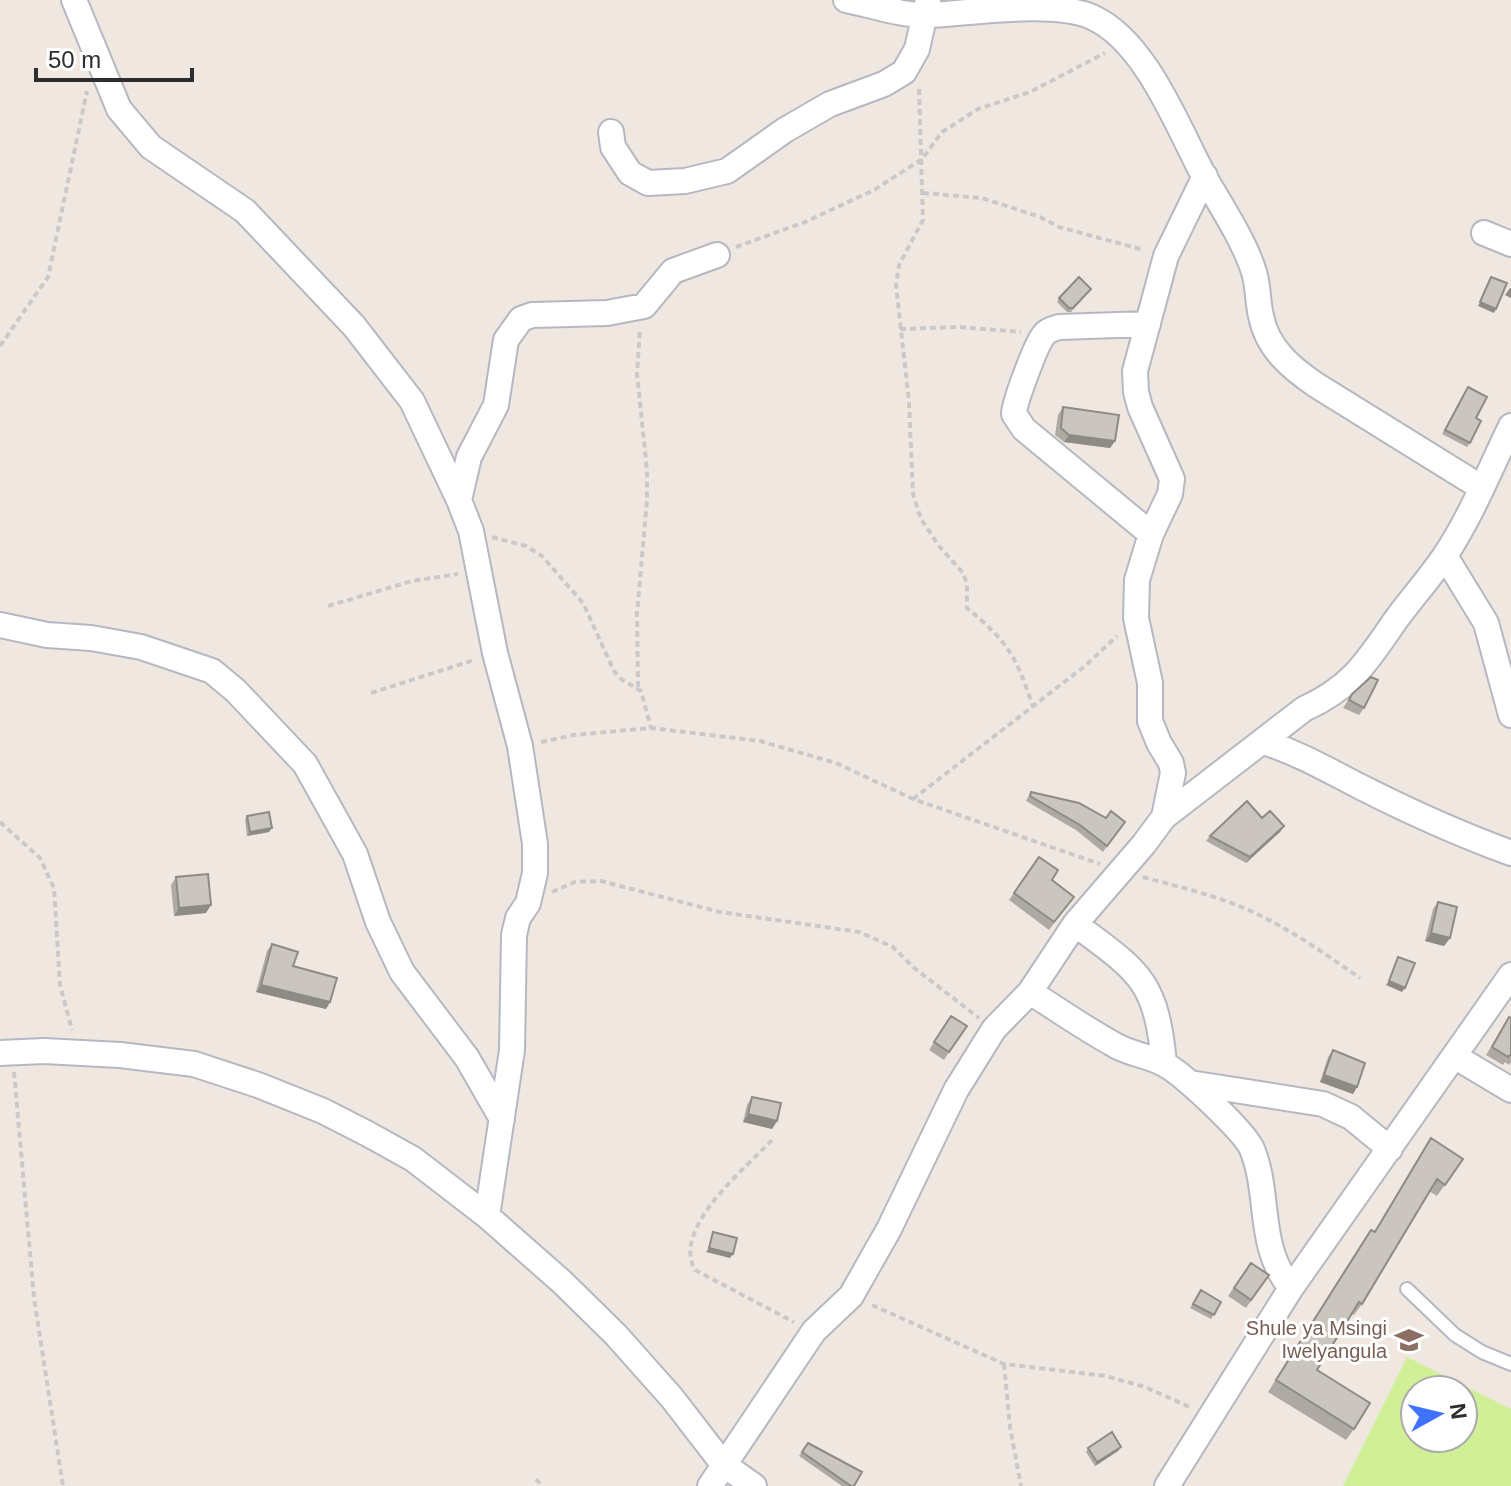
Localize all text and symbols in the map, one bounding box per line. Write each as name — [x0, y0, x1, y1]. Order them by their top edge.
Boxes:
scale bar — [36, 32, 192, 82]
text: 50 m — [48, 46, 101, 73]
place label: Shule ya Msingi Iwelyangula — [1246, 1317, 1388, 1362]
school or university icon: Shule ya Msingi Iwelyangula — [1394, 1325, 1424, 1355]
north arrow — [1399, 1374, 1479, 1454]
text: N — [1445, 1402, 1472, 1421]

